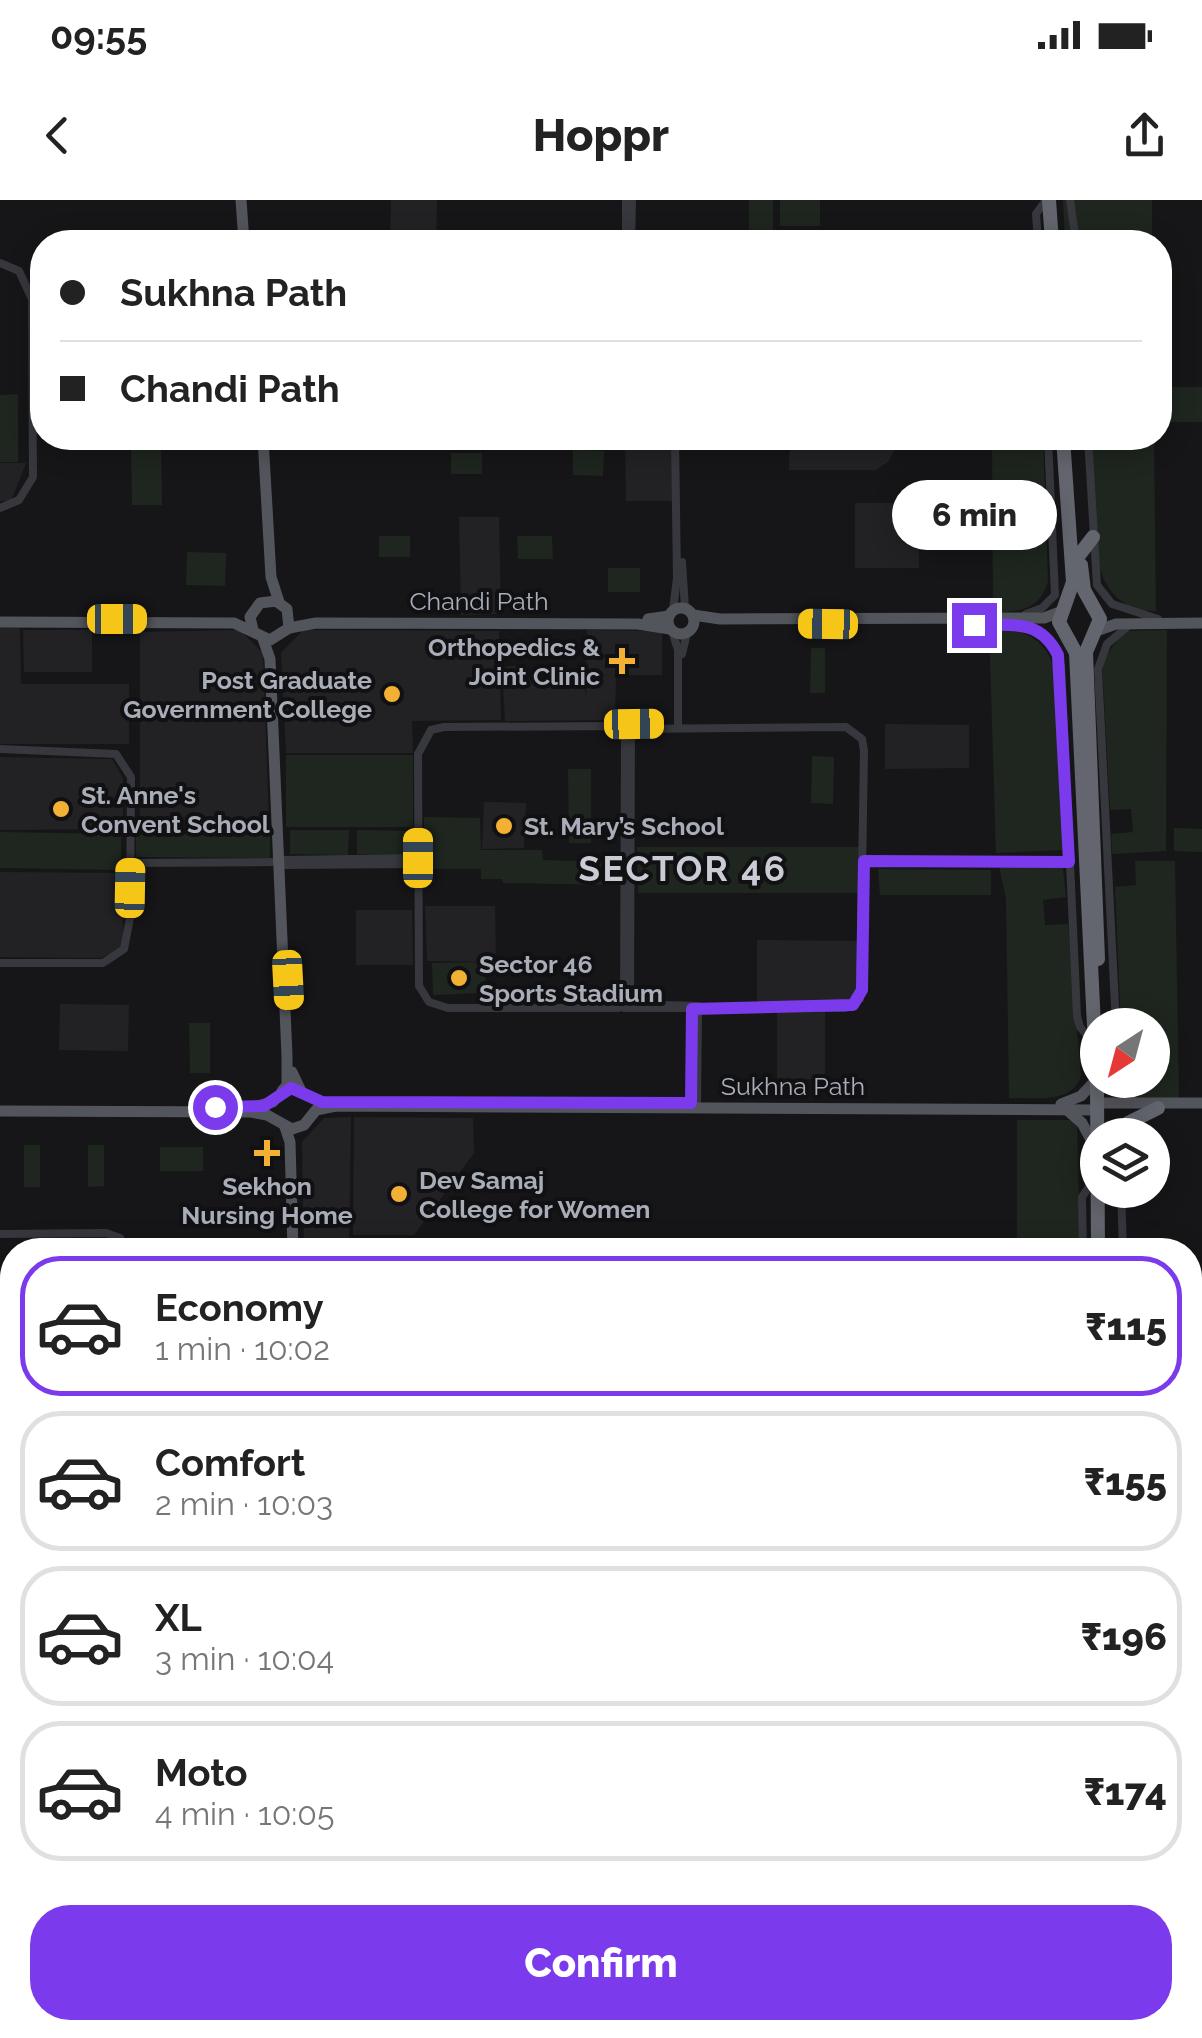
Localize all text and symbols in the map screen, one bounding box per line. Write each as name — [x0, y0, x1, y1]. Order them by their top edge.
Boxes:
text: 09:55 — [50, 13, 147, 58]
icon: back — [30, 108, 85, 163]
icon: share — [1117, 108, 1172, 163]
text: Hoppr — [533, 109, 669, 162]
text: Sukhna Path — [120, 270, 347, 315]
text: Chandi Path — [120, 366, 340, 411]
callout: 6 min — [892, 480, 1056, 550]
text: 6 min — [932, 496, 1017, 533]
street label: Chandi Path — [409, 586, 549, 616]
route end — [952, 603, 997, 648]
car — [87, 604, 147, 634]
car — [798, 608, 858, 640]
place label: Orthopedics & Joint Clinic — [428, 632, 600, 691]
marker: Orthopedics & Joint Clinic — [609, 648, 635, 674]
place label: Post Graduate Government College — [123, 665, 372, 724]
marker: Post Graduate Government College — [381, 683, 403, 705]
car — [604, 708, 664, 740]
place label: St. Anne's Convent School — [81, 780, 270, 839]
marker: St. Anne's Convent School — [50, 798, 72, 820]
place label: St. Mary’s School — [524, 811, 724, 841]
marker: St. Mary’s School — [493, 815, 515, 837]
car — [403, 828, 433, 888]
district label: SECTOR 46 — [578, 848, 788, 889]
car — [114, 858, 146, 918]
car — [271, 949, 305, 1011]
place label: Sector 46 Sports Stadium — [479, 949, 663, 1008]
marker: Sector 46 Sports Stadium — [448, 967, 470, 989]
north arrow — [1080, 1008, 1170, 1098]
map controls — [1080, 1008, 1170, 1208]
street label: Sukhna Path — [721, 1071, 865, 1101]
route start — [193, 1085, 238, 1130]
button: layers — [1080, 1118, 1170, 1208]
marker: Sekhon Nursing Home — [254, 1140, 280, 1166]
place label: Dev Samaj College for Women — [419, 1165, 650, 1224]
place label: Sekhon Nursing Home — [181, 1171, 353, 1230]
marker: Dev Samaj College for Women — [388, 1183, 410, 1205]
icon: car — [35, 1281, 125, 1371]
text: Economy — [155, 1285, 324, 1330]
text: ₹115 — [1085, 1304, 1167, 1349]
text: 1 min · 10:02 — [155, 1330, 330, 1367]
icon: car — [35, 1436, 125, 1526]
text: Comfort — [155, 1440, 305, 1485]
text: ₹155 — [1084, 1459, 1167, 1504]
text: 2 min · 10:03 — [155, 1485, 333, 1522]
icon: car — [35, 1591, 125, 1681]
text: XL — [155, 1595, 202, 1640]
text: ₹196 — [1081, 1614, 1167, 1659]
text: 3 min · 10:04 — [155, 1640, 334, 1677]
icon: car — [35, 1746, 125, 1836]
text: Moto — [155, 1750, 248, 1795]
text: ₹174 — [1084, 1769, 1167, 1814]
text: 4 min · 10:05 — [155, 1795, 334, 1832]
button: Confirm — [30, 1905, 1172, 2020]

